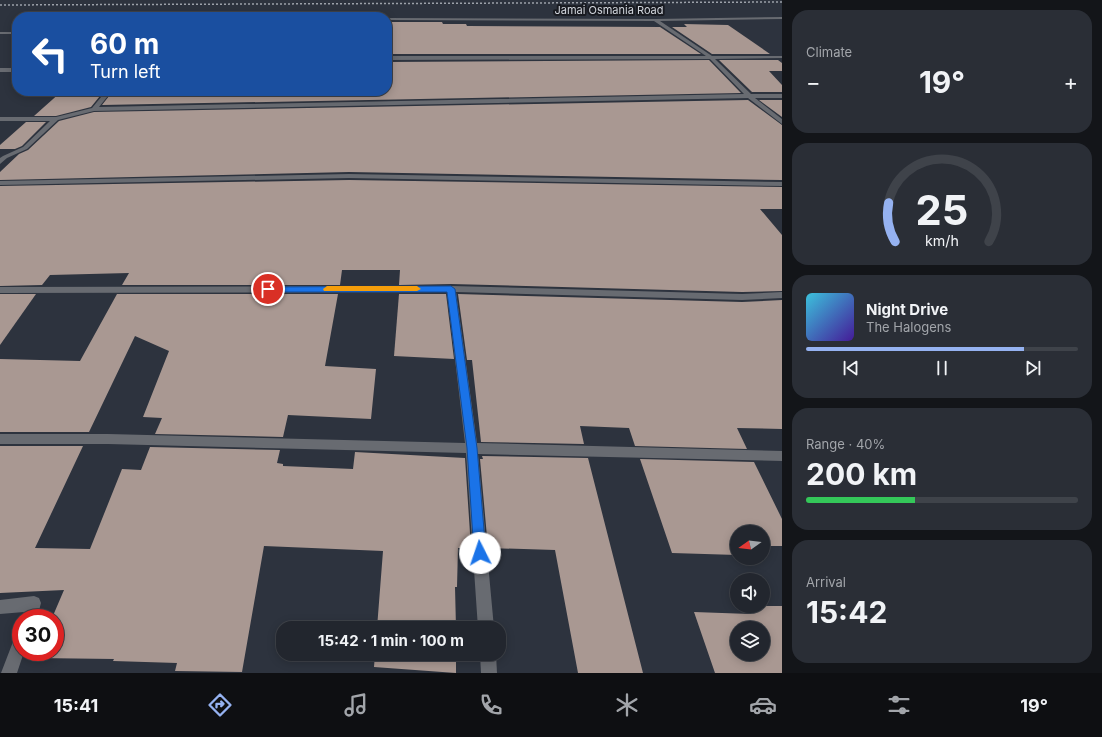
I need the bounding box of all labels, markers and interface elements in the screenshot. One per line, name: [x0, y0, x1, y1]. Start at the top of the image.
street label: Jamai Osmania Road: [554, 3, 664, 17]
text: 60 m: [90, 27, 159, 61]
icon: left: [24, 28, 76, 80]
text: Climate: [806, 44, 852, 60]
text: Turn left: [90, 61, 160, 82]
text: 19°: [919, 64, 965, 100]
text: −: [806, 69, 821, 95]
text: +: [1063, 69, 1078, 95]
text: 25: [916, 185, 968, 235]
text: km/h: [925, 231, 959, 248]
pin: [251, 272, 285, 306]
icon: arrive: [257, 278, 279, 300]
text: Night Drive: [866, 300, 948, 319]
text: The Halogens: [866, 319, 951, 335]
icon: previous: [840, 357, 862, 379]
icon: pause: [931, 357, 953, 379]
icon: next: [1022, 357, 1044, 379]
text: Range · 40%: [806, 436, 885, 452]
text: 200 km: [806, 456, 917, 492]
north arrow: [730, 525, 770, 565]
map controls: [730, 525, 770, 661]
position arrow: [459, 532, 501, 574]
button: sound: [730, 573, 770, 613]
text: Arrival: [806, 574, 846, 590]
text: 15:42: [806, 594, 887, 630]
speed limit sign: 30: [12, 609, 64, 661]
button: layers: [730, 621, 770, 661]
text: 15:42 · 1 min · 100 m: [318, 631, 464, 650]
icon: directions: [206, 691, 234, 719]
icon: music: [342, 691, 370, 719]
icon: phone: [477, 691, 505, 719]
icon: climate: [613, 691, 641, 719]
icon: car: [749, 691, 777, 719]
icon: filters: [885, 691, 913, 719]
text: 15:41: [54, 695, 98, 716]
text: 19°: [1020, 695, 1048, 716]

